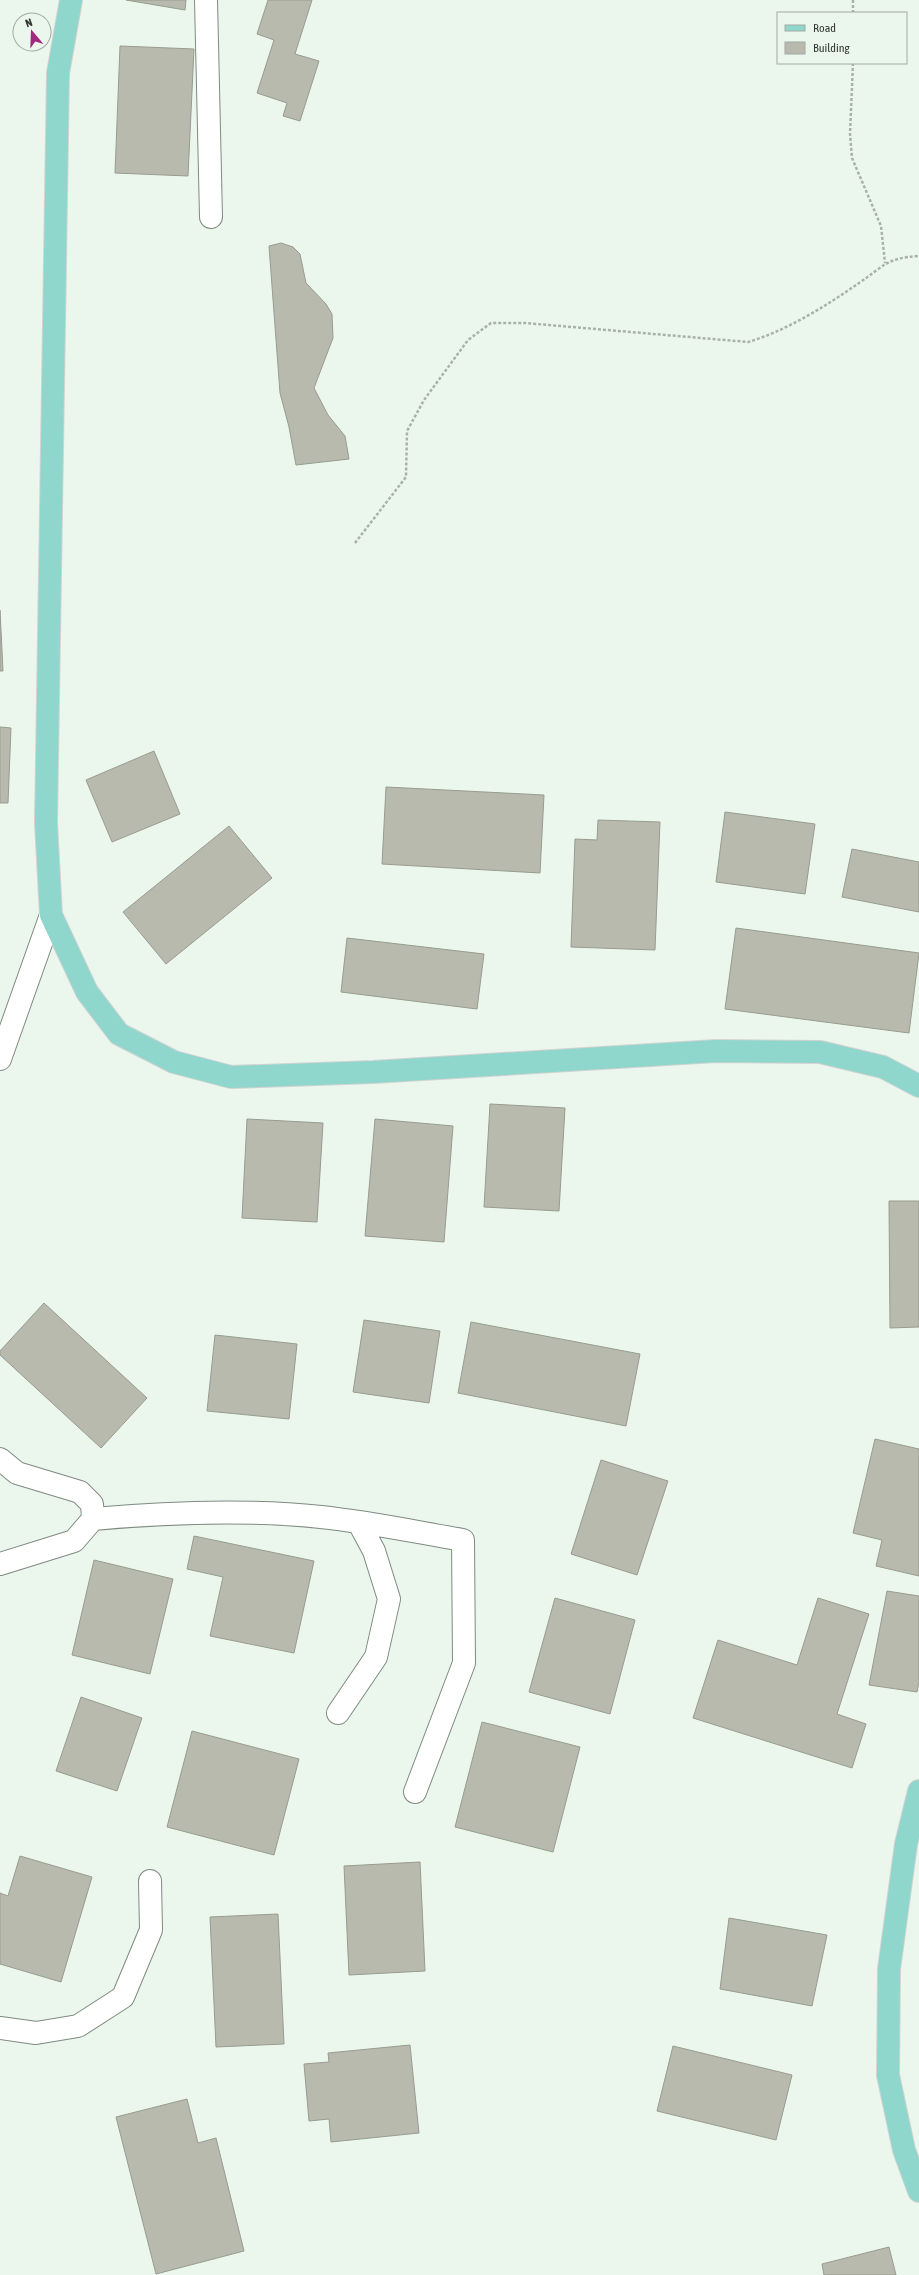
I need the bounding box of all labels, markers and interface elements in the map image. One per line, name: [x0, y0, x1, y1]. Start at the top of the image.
north arrow: [12, 12, 52, 52]
legend: [777, 12, 907, 64]
text: N: [24, 16, 34, 29]
text: Road: [813, 21, 836, 35]
text: Building: [813, 41, 851, 55]

